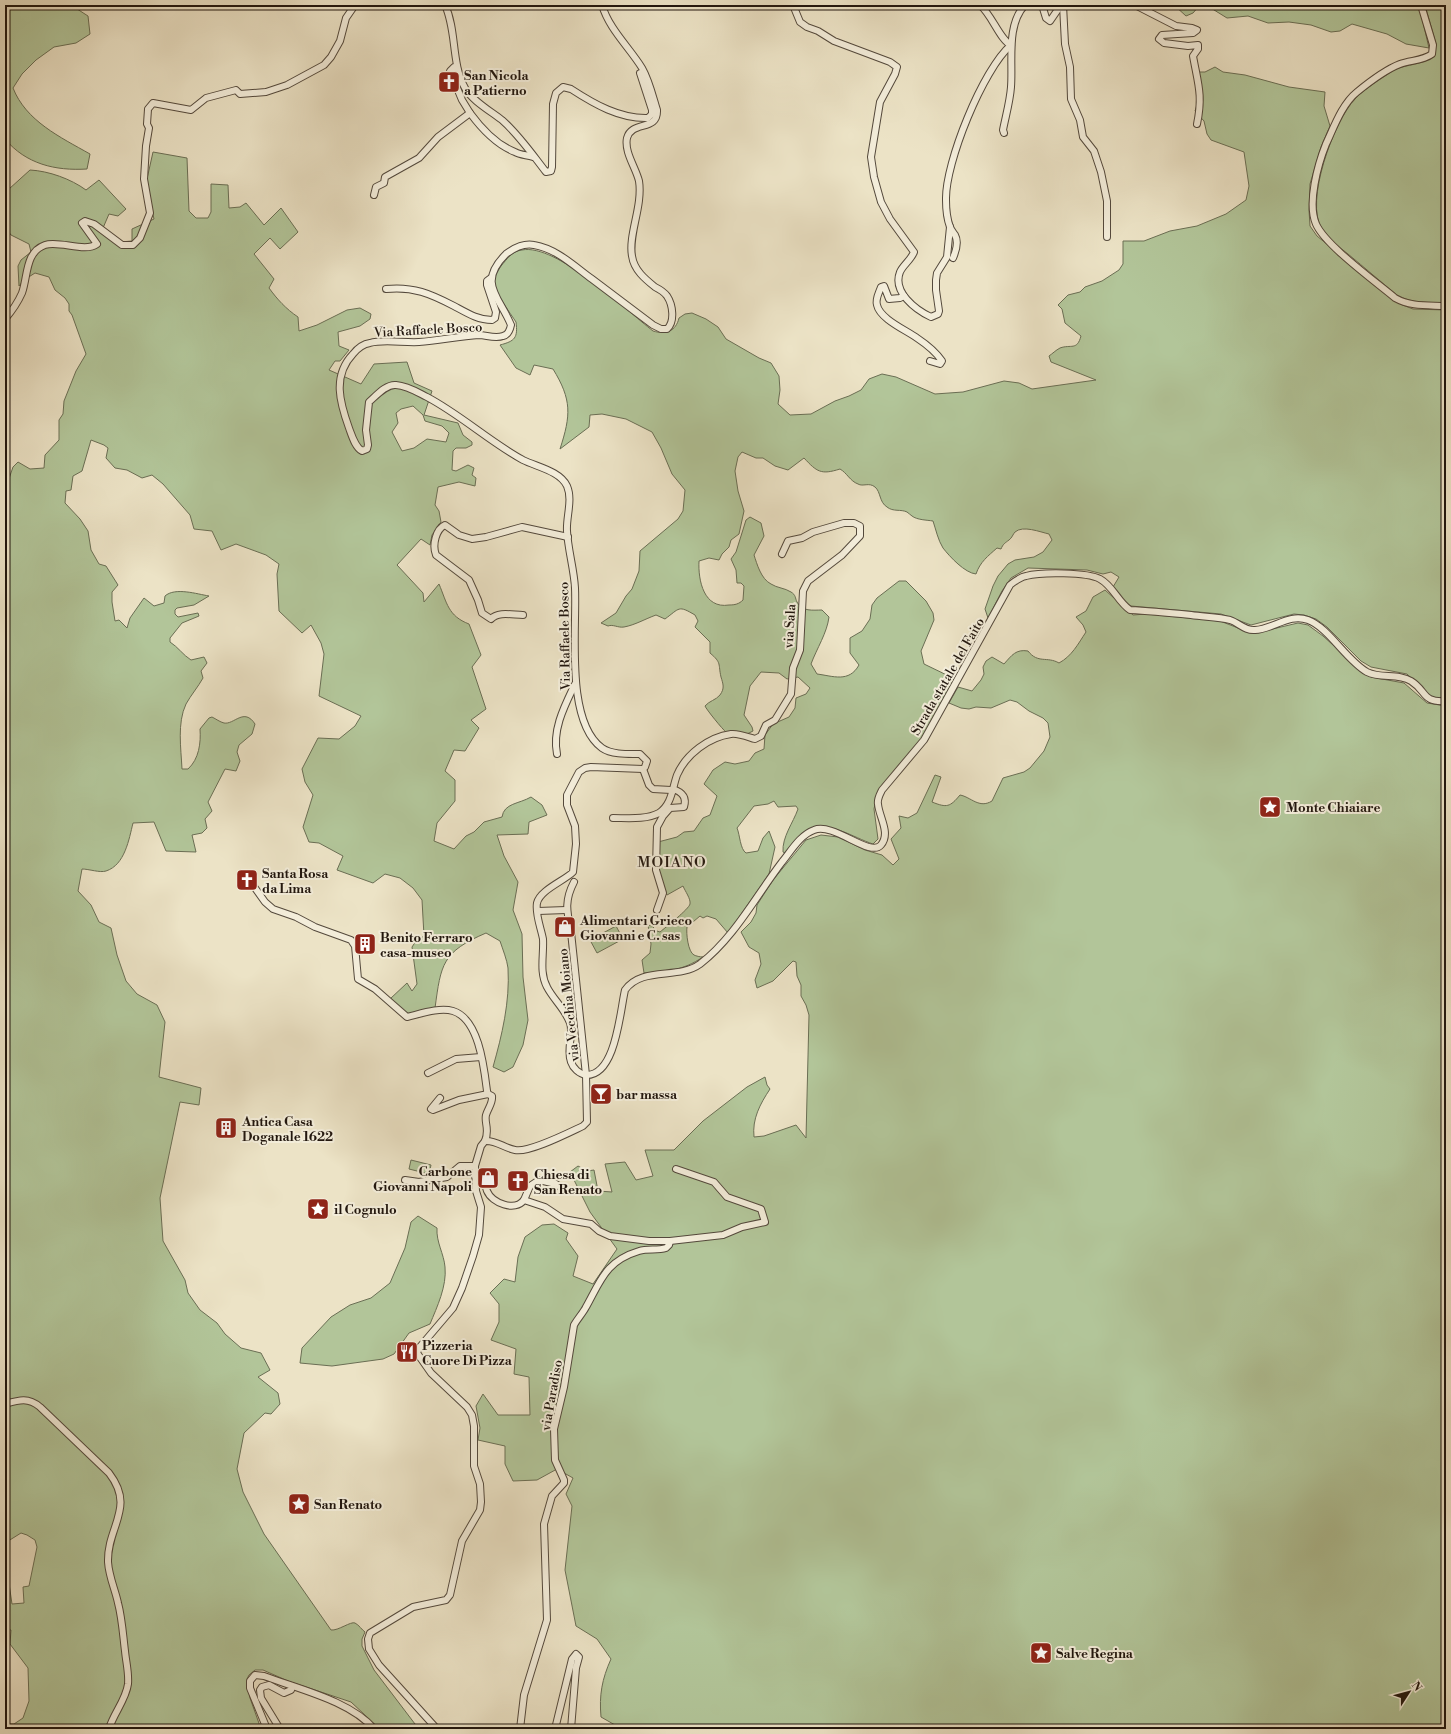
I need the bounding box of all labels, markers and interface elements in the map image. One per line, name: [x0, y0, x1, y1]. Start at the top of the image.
place label: San Nicola a Patierno: [464, 68, 530, 99]
church icon: San Nicola a Patierno: [436, 69, 462, 95]
street label: Via Raffaele Bosco: [372, 319, 483, 341]
street label: Via Raffaele Bosco: [556, 582, 574, 691]
street label: via Sala: [780, 603, 800, 650]
street label: Strada statale del Faito: [908, 615, 988, 738]
place icon: Monte Chiaiare: [1257, 794, 1283, 820]
place label: Monte Chiaiare: [1286, 800, 1380, 816]
district label: MOIANO: [637, 853, 707, 872]
place label: Santa Rosa da Lima: [262, 866, 329, 897]
church icon: Santa Rosa da Lima: [234, 867, 260, 893]
place label: Alimentari Grieco Giovanni e C. sas: [579, 913, 692, 944]
shop icon: Alimentari Grieco Giovanni e C. sas: [552, 914, 578, 940]
place label: Benito Ferraro casa-museo: [380, 930, 473, 961]
building icon: Benito Ferraro casa-museo: [352, 931, 378, 957]
street label: via Vecchia Moiano: [555, 947, 583, 1063]
bar icon: bar massa: [588, 1081, 614, 1107]
place label: bar massa: [616, 1087, 678, 1103]
place label: Antica Casa Doganale 1622: [241, 1114, 333, 1145]
building icon: Antica Casa Doganale 1622: [213, 1115, 239, 1141]
place label: Carbone Giovanni Napoli: [373, 1164, 472, 1195]
shop icon: Carbone Giovanni Napoli: [475, 1165, 501, 1191]
place label: Chiesa di San Renato: [534, 1167, 603, 1198]
church icon: Chiesa di San Renato: [505, 1168, 531, 1194]
place icon: il Cognulo: [305, 1196, 331, 1222]
place label: il Cognulo: [334, 1202, 397, 1218]
place label: Pizzeria Cuore Di Pizza: [422, 1338, 513, 1369]
restaurant icon: Pizzeria Cuore Di Pizza: [394, 1339, 420, 1365]
street label: via Paradiso: [538, 1359, 566, 1433]
place icon: San Renato: [286, 1491, 312, 1517]
place label: San Renato: [314, 1497, 383, 1513]
place icon: Salve Regina: [1028, 1640, 1054, 1666]
place label: Salve Regina: [1056, 1646, 1134, 1662]
north arrow: [1389, 1672, 1429, 1712]
text: N: [1408, 1679, 1425, 1695]

